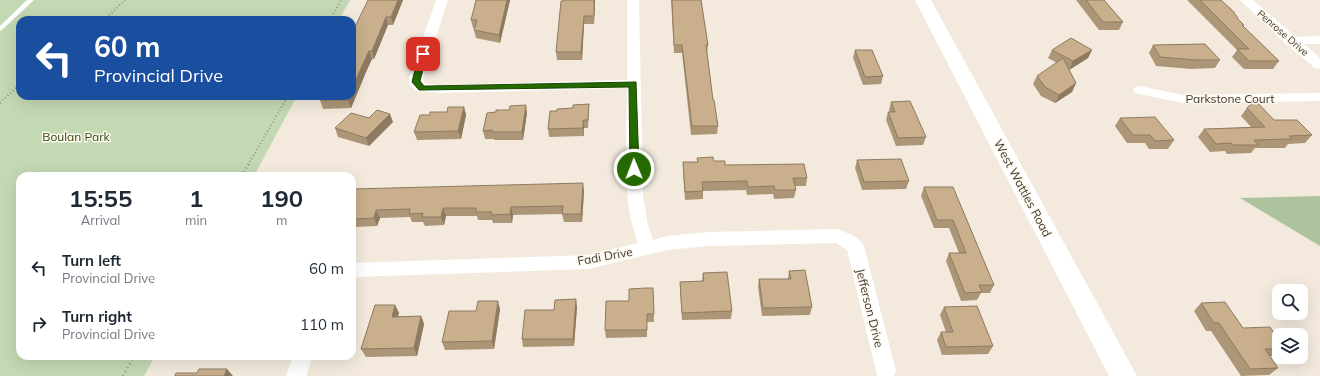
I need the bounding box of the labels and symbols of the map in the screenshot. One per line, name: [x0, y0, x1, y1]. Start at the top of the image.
street label: Penrose Drive: [1255, 7, 1311, 59]
pin: [406, 37, 440, 71]
street label: Parkstone Court: [1185, 91, 1275, 106]
park label: Boulan Park: [42, 129, 111, 144]
street label: West Wattles Road: [991, 137, 1055, 239]
position arrow: [613, 148, 655, 190]
street label: Fadi Drive: [576, 244, 634, 268]
street label: Jefferson Drive: [853, 267, 887, 349]

